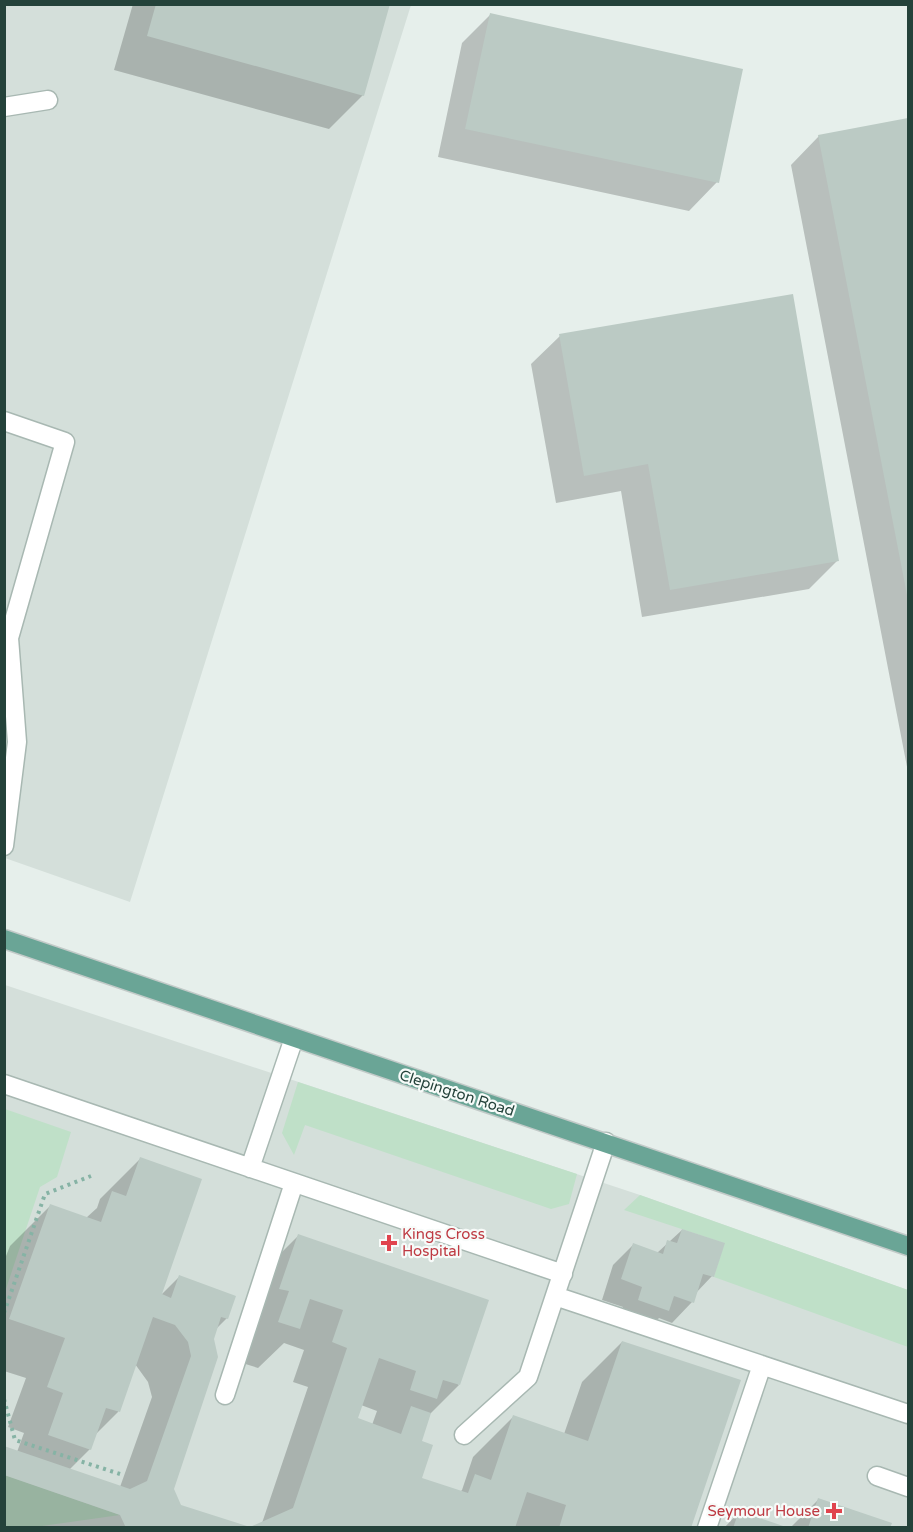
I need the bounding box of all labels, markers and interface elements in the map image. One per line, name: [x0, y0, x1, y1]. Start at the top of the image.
street label: Clepington Road: [397, 1066, 517, 1120]
place label: Kings Cross Hospital: [402, 1225, 485, 1260]
marker: Kings Cross Hospital: [380, 1234, 398, 1252]
place label: Seymour House: [708, 1502, 820, 1520]
marker: Seymour House: [825, 1502, 843, 1520]

